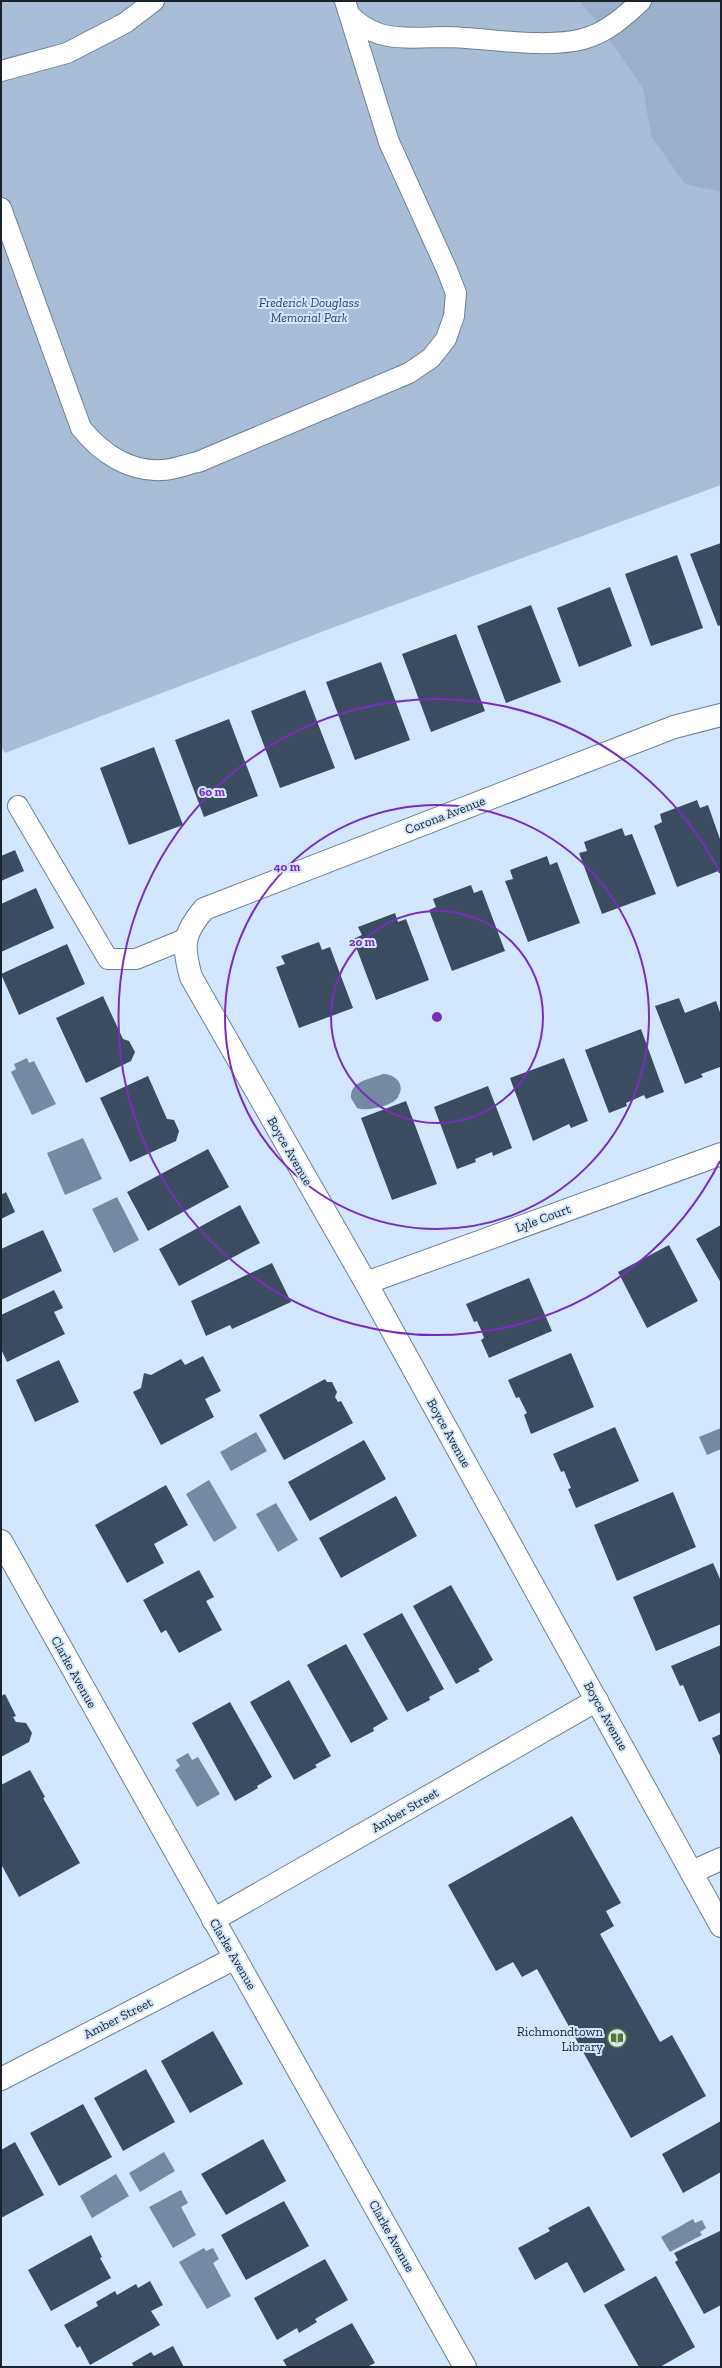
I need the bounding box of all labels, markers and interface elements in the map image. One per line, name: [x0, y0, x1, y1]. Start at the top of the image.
park label: Frederick Douglass Memorial Park: [259, 295, 359, 325]
text: 60 m: [199, 785, 226, 799]
street label: Corona Avenue: [403, 793, 487, 837]
text: 40 m: [274, 860, 301, 874]
text: 20 m: [349, 935, 376, 949]
centre of rings: [430, 1010, 444, 1024]
street label: Boyce Avenue: [264, 1114, 316, 1188]
street label: Lyle Court: [513, 1201, 573, 1235]
street label: Boyce Avenue: [424, 1396, 474, 1470]
street label: Clarke Avenue: [48, 1633, 100, 1711]
street label: Boyce Avenue: [581, 1679, 631, 1753]
street label: Amber Street: [369, 1785, 441, 1835]
street label: Clarke Avenue: [207, 1916, 259, 1992]
street label: Amber Street: [81, 1994, 155, 2042]
place label: Richmondtown Library: [517, 2024, 604, 2054]
library icon: Richmondtown Library: [606, 2027, 628, 2049]
street label: Clarke Avenue: [366, 2197, 418, 2275]

